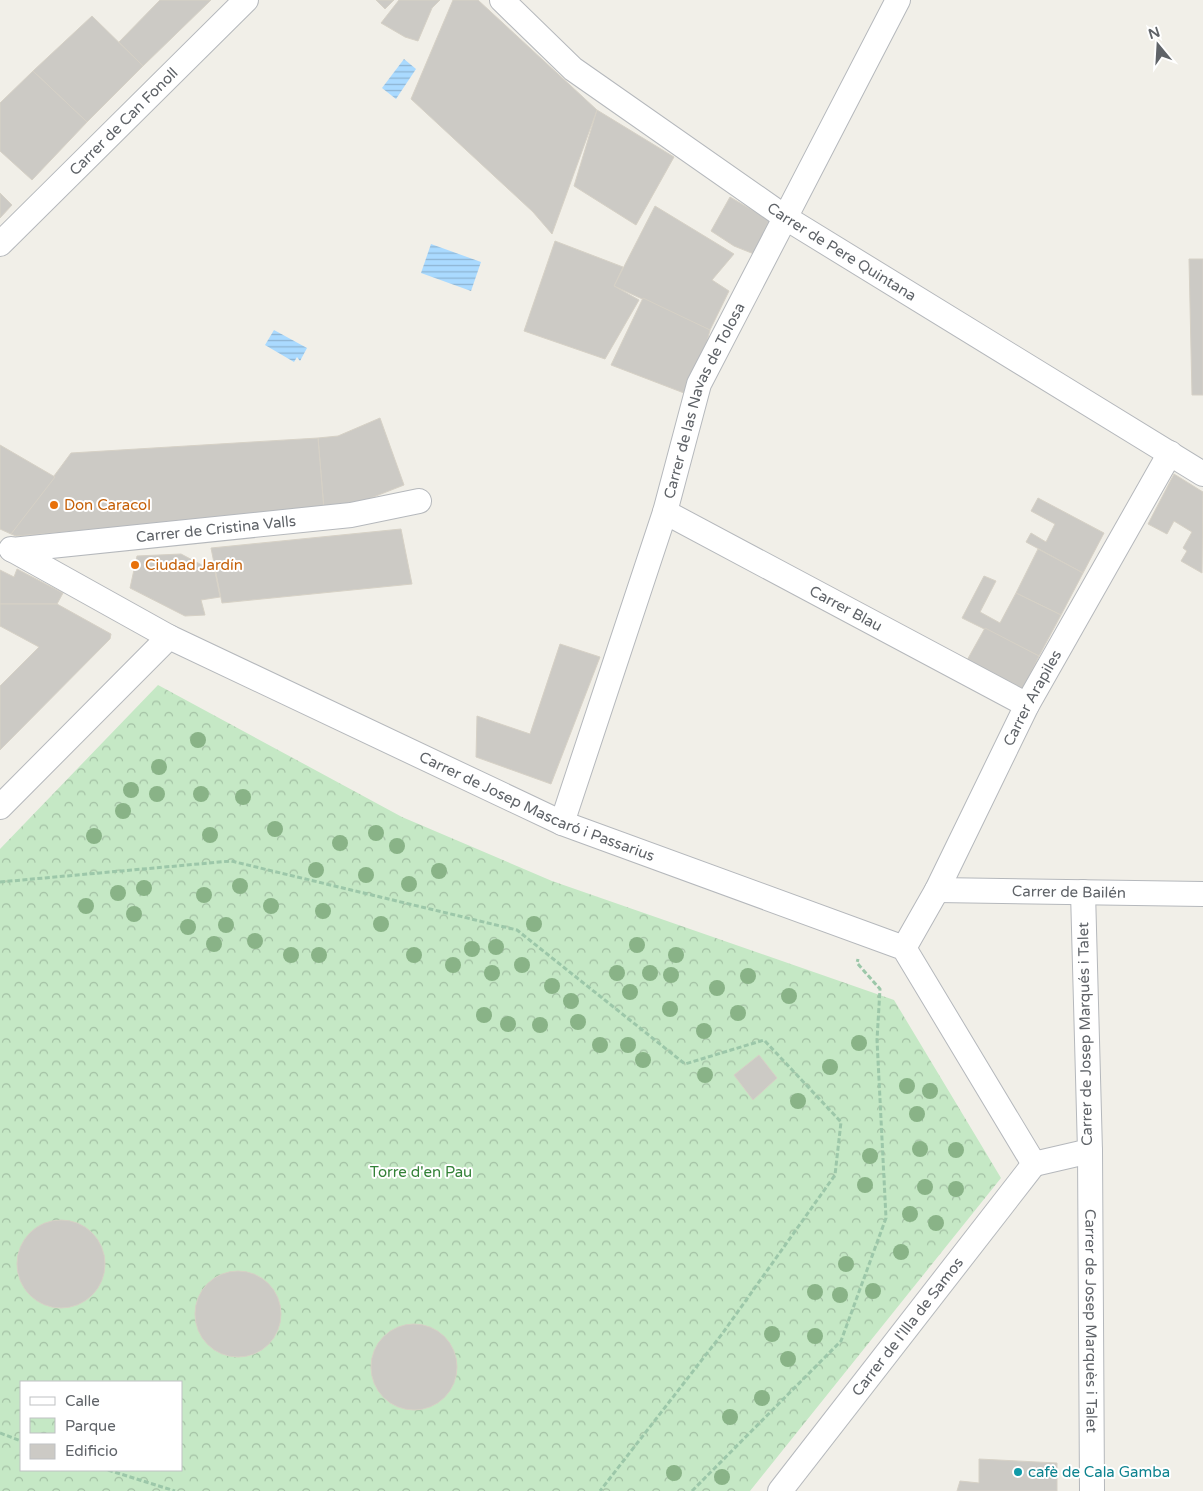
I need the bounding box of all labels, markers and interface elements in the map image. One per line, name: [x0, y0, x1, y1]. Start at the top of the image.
north arrow: [1133, 20, 1183, 70]
text: N: [1146, 23, 1162, 43]
street label: Carrer de Can Fonoll: [66, 64, 182, 179]
street label: Carrer de Pere Quintana: [764, 199, 920, 305]
street label: Carrer de las Navas de Tolosa: [660, 300, 749, 501]
place label: Don Caracol: [64, 496, 151, 514]
marker: Don Caracol: [48, 499, 60, 511]
street label: Carrer de Cristina Valls: [135, 512, 297, 546]
place label: Ciudad Jardín: [145, 556, 243, 574]
marker: Ciudad Jardín: [129, 559, 141, 571]
street label: Carrer Blau: [806, 582, 885, 635]
street label: Carrer Arapiles: [999, 647, 1065, 749]
street label: Carrer de Josep Mascaró i Passarius: [416, 748, 657, 865]
street label: Carrer de Bailén: [1012, 882, 1126, 902]
street label: Carrer de Josep Marqués i Talet: [1074, 922, 1096, 1146]
park label: Torre d'en Pau: [370, 1163, 472, 1181]
street label: Carrer de Josep Marquès i Talet: [1081, 1209, 1101, 1433]
street label: Carrer de l'Illa de Samos: [848, 1254, 967, 1400]
legend: [20, 1381, 182, 1471]
text: Calle: [65, 1392, 100, 1410]
text: Parque: [65, 1417, 116, 1435]
text: Edificio: [65, 1442, 118, 1460]
place label: cafè de Cala Gamba: [1028, 1463, 1170, 1481]
marker: cafè de Cala Gamba: [1012, 1466, 1024, 1478]

